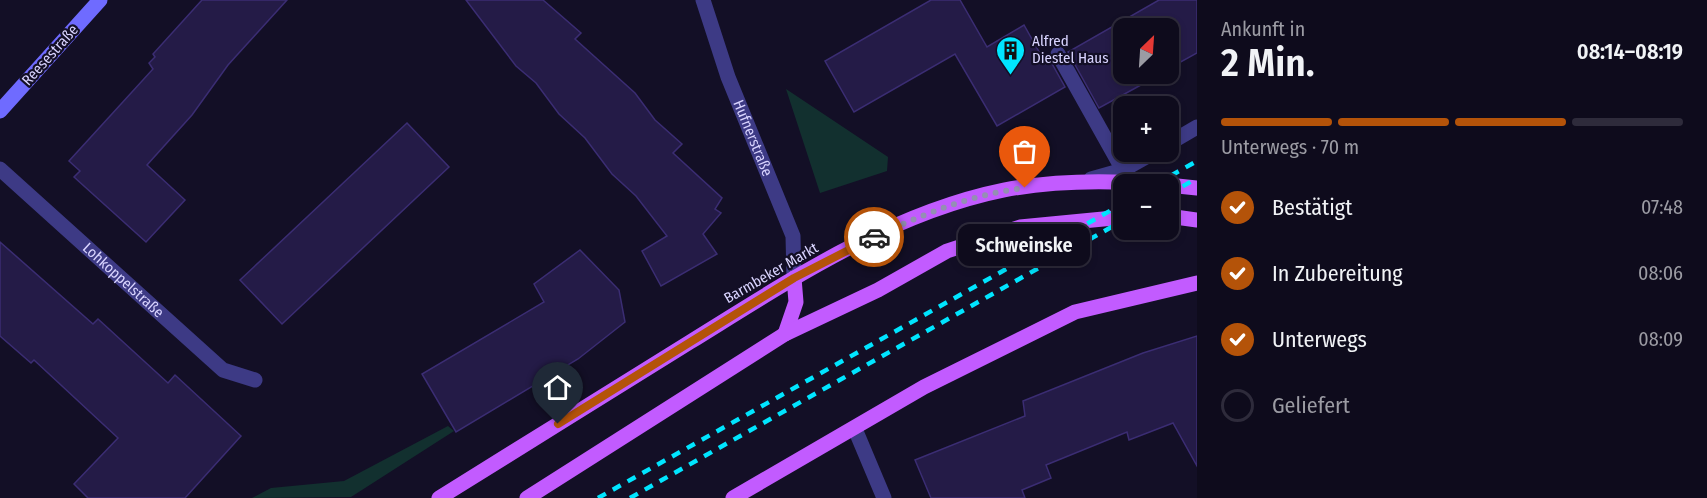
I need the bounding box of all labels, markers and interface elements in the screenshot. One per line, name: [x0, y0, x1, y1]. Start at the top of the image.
text: Ankunft in: [1221, 17, 1305, 41]
north arrow: [1113, 18, 1179, 84]
map controls: [1113, 18, 1179, 240]
street label: Reesestraße: [18, 21, 82, 89]
place label: Alfred Diestel Haus: [1032, 32, 1109, 67]
building icon: Alfred Diestel Haus: [995, 34, 1027, 76]
text: 08:14–08:19: [1577, 38, 1683, 65]
text: 2 Min.: [1221, 40, 1315, 86]
button: +: [1113, 96, 1179, 162]
street label: Hufnerstraße: [729, 97, 777, 179]
pin: [999, 126, 1050, 188]
icon: bag: [1008, 135, 1041, 168]
text: Unterwegs · 70 m: [1221, 135, 1359, 159]
button: −: [1113, 174, 1179, 240]
icon: check: [1221, 191, 1254, 224]
text: Bestätigt: [1272, 194, 1352, 221]
text: 07:48: [1641, 195, 1683, 219]
courier: [844, 207, 904, 267]
icon: car: [858, 221, 891, 254]
callout: Schweinske: [959, 224, 1091, 266]
text: Schweinske: [975, 233, 1073, 257]
street label: Lohkoppelstraße: [79, 239, 168, 321]
street label: Barmbeker Markt: [721, 239, 821, 307]
icon: check: [1221, 257, 1254, 290]
text: In Zubereitung: [1272, 260, 1403, 287]
text: 08:06: [1638, 261, 1683, 285]
icon: check: [1221, 323, 1254, 356]
text: Unterwegs: [1272, 326, 1367, 353]
text: 08:09: [1638, 327, 1683, 351]
pin: [532, 362, 583, 424]
icon: home: [541, 371, 574, 404]
text: Geliefert: [1272, 392, 1350, 419]

